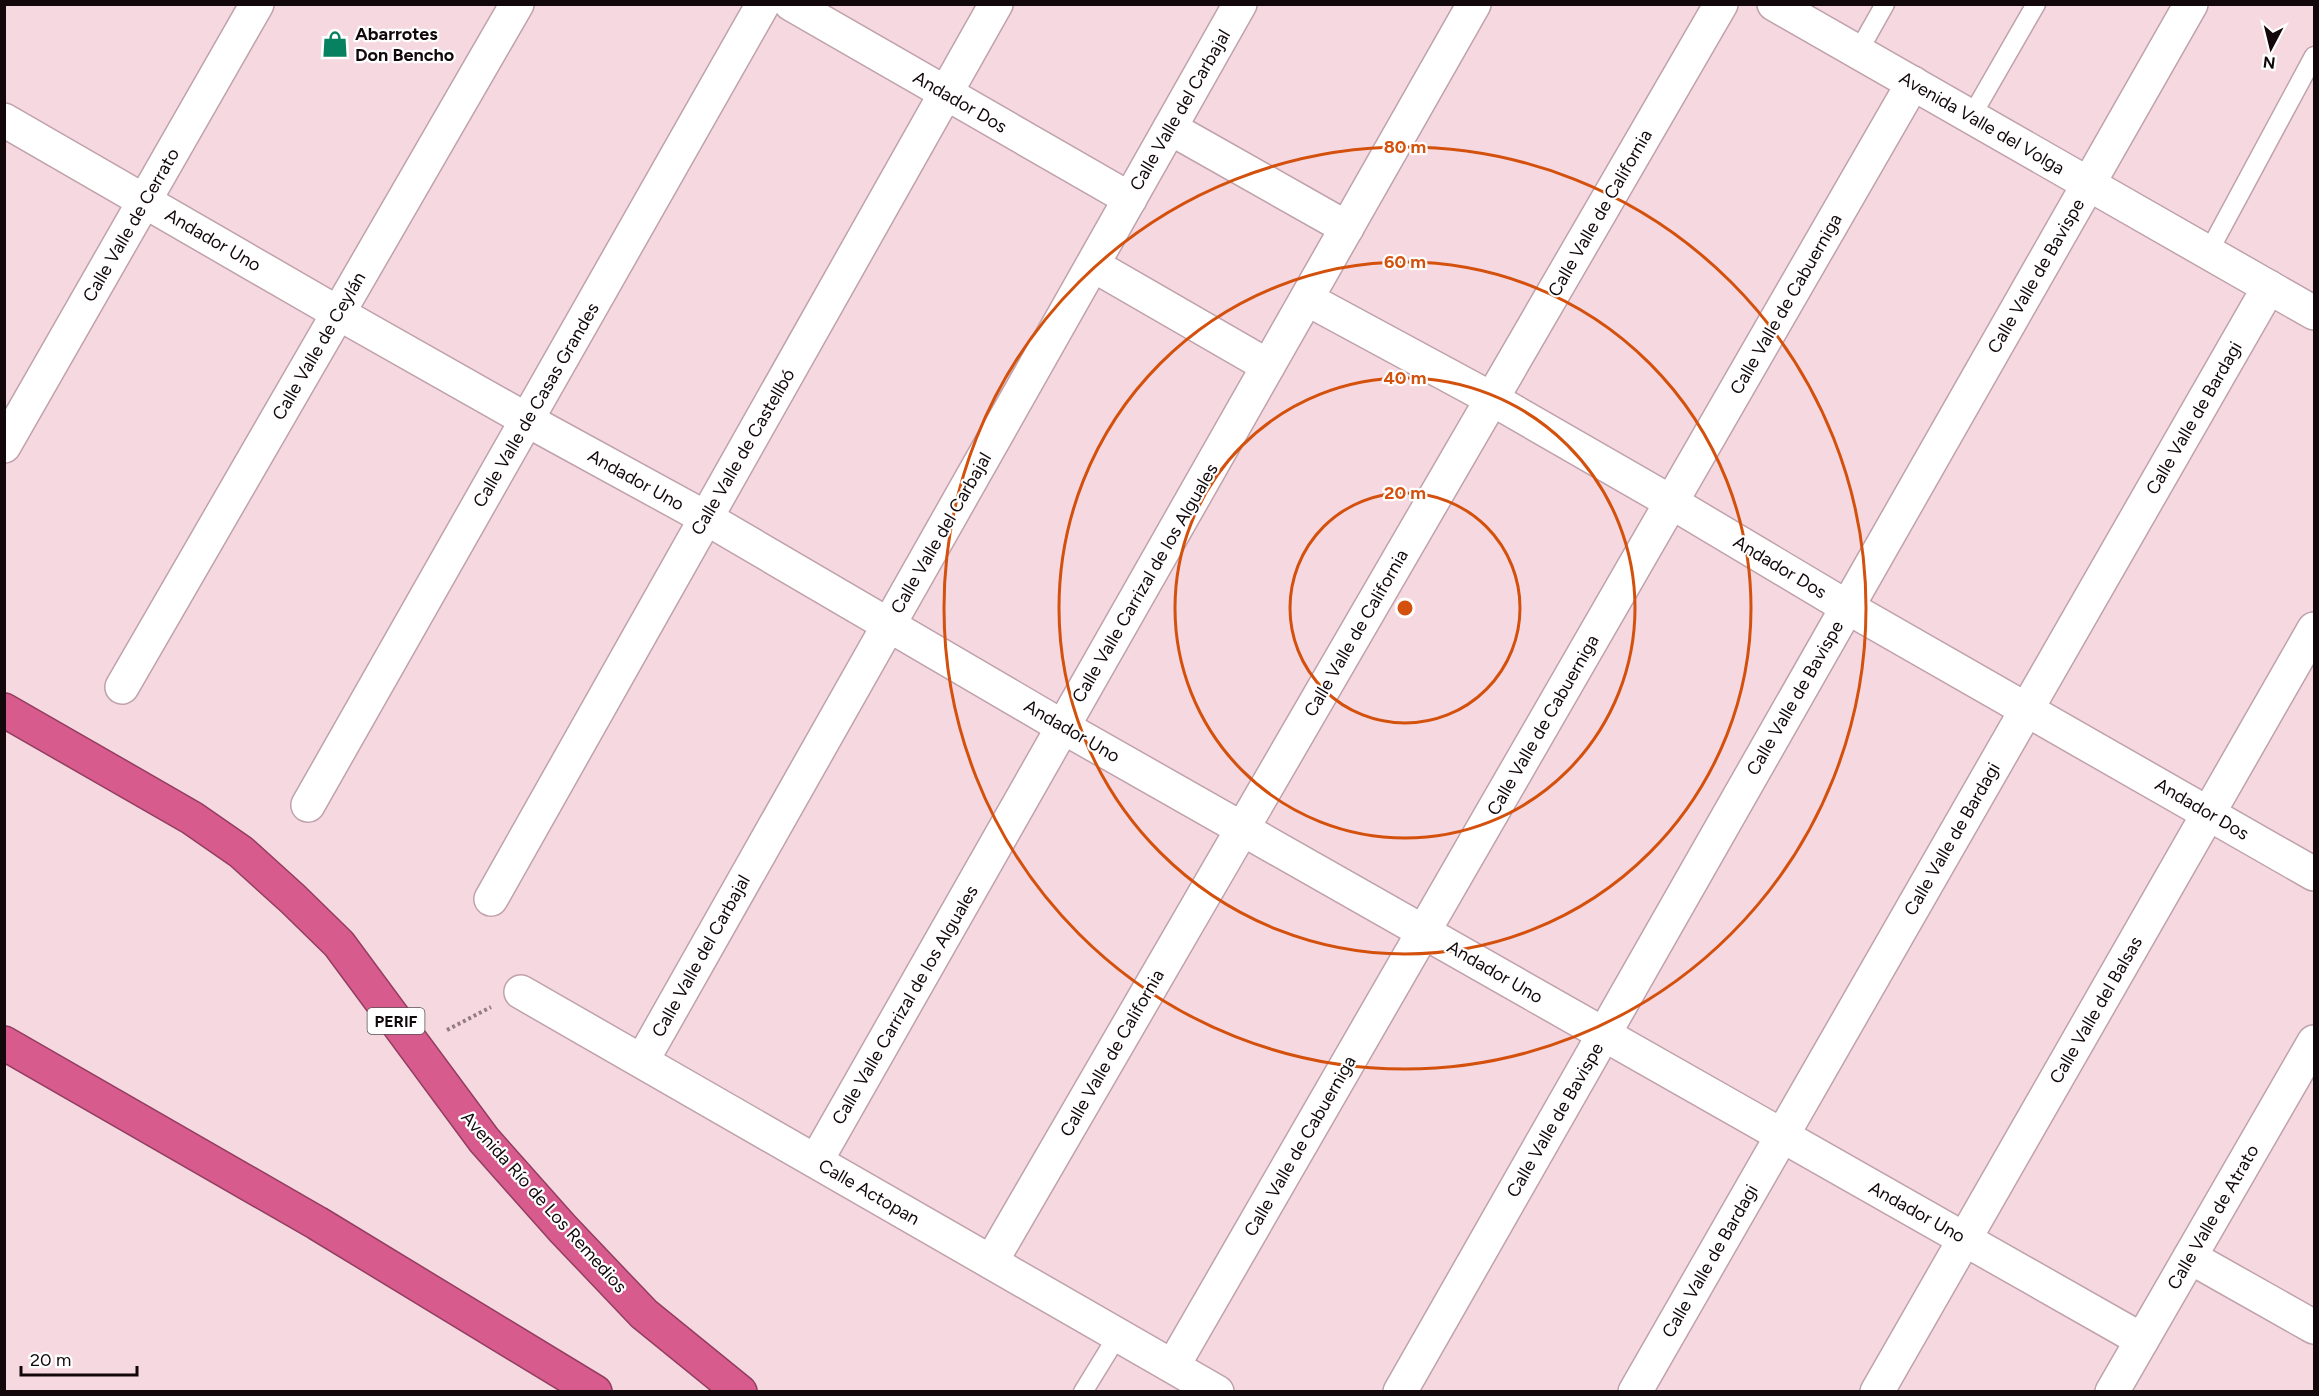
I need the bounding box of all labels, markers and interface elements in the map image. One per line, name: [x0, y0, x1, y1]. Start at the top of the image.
north arrow: [2241, 18, 2301, 78]
place label: Abarrotes Don Bencho: [355, 23, 454, 66]
street label: Calle Valle del Carbajal: [1125, 26, 1235, 194]
shop icon: Abarrotes Don Bencho: [320, 29, 350, 59]
text: N: [2262, 52, 2277, 73]
street label: Andador Dos: [909, 66, 1011, 138]
street label: Avenida Valle del Volga: [1895, 67, 2069, 179]
street label: Calle Valle de California: [1543, 126, 1657, 300]
text: 80 m: [1384, 136, 1426, 158]
street label: Calle Valle de Cerrato: [78, 144, 184, 306]
street label: Calle Valle de Bavispe: [1983, 195, 2089, 357]
street label: Andador Uno: [161, 204, 265, 276]
street label: Calle Valle de Cabuerniga: [1725, 210, 1847, 398]
text: 60 m: [1384, 251, 1426, 273]
street label: Calle Valle de Ceylán: [268, 268, 370, 424]
street label: Calle Valle de Casas Grandes: [468, 299, 604, 511]
street label: Calle Valle de Bardagi: [2141, 338, 2247, 498]
street label: Calle Valle de Castellbó: [686, 365, 800, 539]
text: 40 m: [1383, 367, 1427, 389]
street label: Andador Uno: [584, 445, 688, 515]
street label: Calle Valle del Carbajal: [886, 449, 996, 617]
street label: Calle Valle Carrizal de los Alguales: [1067, 459, 1223, 707]
text: 20 m: [1384, 482, 1426, 504]
street label: Andador Dos: [1729, 531, 1831, 603]
street label: Calle Valle de California: [1299, 546, 1413, 720]
centre of rings: [1395, 598, 1415, 618]
street label: Calle Valle de Bavispe: [1742, 617, 1848, 779]
street label: Calle Valle de Cabuerniga: [1482, 631, 1604, 819]
street label: Andador Uno: [1020, 695, 1124, 767]
street label: Calle Valle de Bardagi: [1899, 759, 2005, 919]
street label: Andador Dos: [2151, 773, 2253, 845]
street label: Calle Valle del Carbajal: [647, 871, 755, 1041]
street label: Calle Valle Carrizal de los Alguales: [827, 881, 983, 1129]
street label: Calle Valle del Balsas: [2045, 932, 2147, 1088]
street label: Andador Uno: [1443, 936, 1547, 1008]
street label: Calle Valle de California: [1055, 966, 1169, 1140]
road number: PERIF: [368, 1008, 424, 1034]
street label: Calle Valle de Bavispe: [1502, 1039, 1608, 1201]
street label: Calle Valle de Cabuerniga: [1239, 1052, 1361, 1240]
street label: Avenida Río de Los Remedios: [457, 1107, 631, 1297]
street label: Calle Valle de Atrato: [2163, 1141, 2263, 1293]
street label: Calle Actopan: [814, 1154, 924, 1230]
street label: Andador Uno: [1865, 1177, 1969, 1247]
street label: Calle Valle de Bardagi: [1657, 1181, 1763, 1341]
scale bar: [21, 1339, 136, 1377]
text: 20 m: [30, 1349, 71, 1371]

